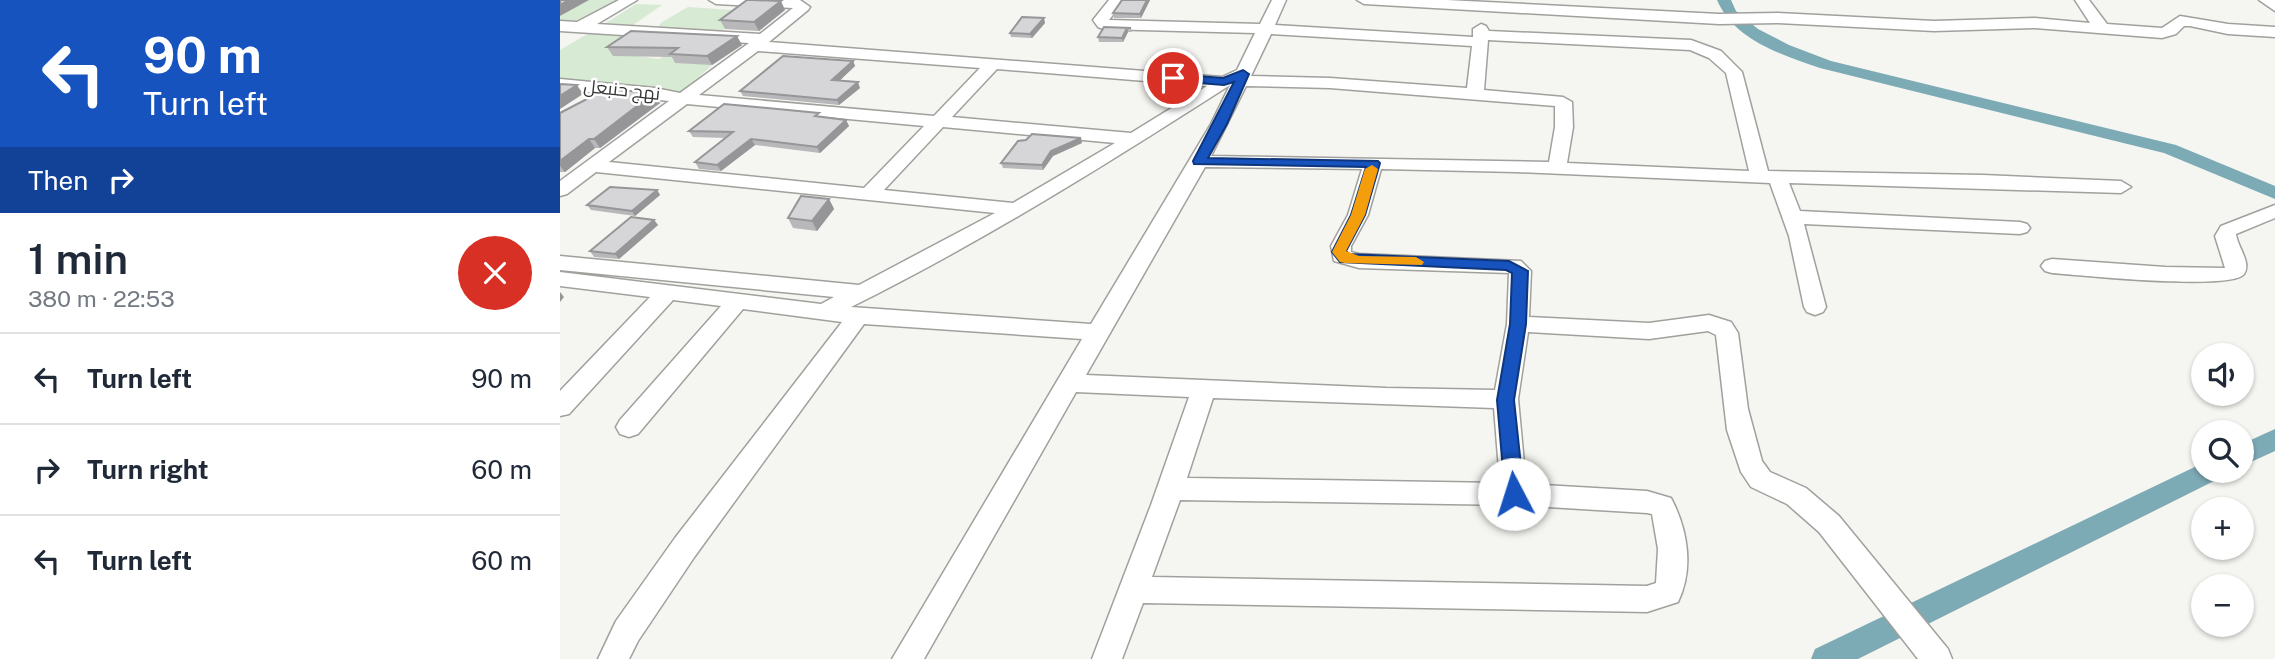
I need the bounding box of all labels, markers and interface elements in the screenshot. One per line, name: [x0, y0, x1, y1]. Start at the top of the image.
text: 90 m: [143, 26, 262, 84]
icon: left: [28, 28, 119, 119]
pin: [1143, 48, 1203, 108]
icon: arrive: [1154, 59, 1192, 97]
street label: نهج حنبعل: [582, 75, 661, 106]
text: Turn left: [143, 85, 268, 122]
icon: right: [102, 161, 140, 199]
text: Then: [28, 165, 88, 196]
text: 1 min: [28, 234, 128, 283]
button: close: [458, 236, 532, 310]
text: 380 m · 22:53: [28, 285, 175, 312]
map controls: [2191, 343, 2254, 637]
button: sound: [2191, 343, 2254, 406]
icon: left: [28, 360, 66, 398]
text: Turn left: [87, 363, 192, 394]
text: 90 m: [471, 363, 532, 394]
button: search: [2191, 420, 2254, 483]
icon: right: [28, 451, 66, 489]
text: Turn right: [87, 454, 209, 485]
text: 60 m: [471, 454, 532, 485]
position arrow: [1477, 457, 1551, 531]
button: +: [2191, 497, 2254, 560]
icon: left: [28, 542, 66, 580]
text: Turn left: [87, 545, 192, 576]
text: 60 m: [471, 545, 532, 576]
button: −: [2191, 574, 2254, 637]

